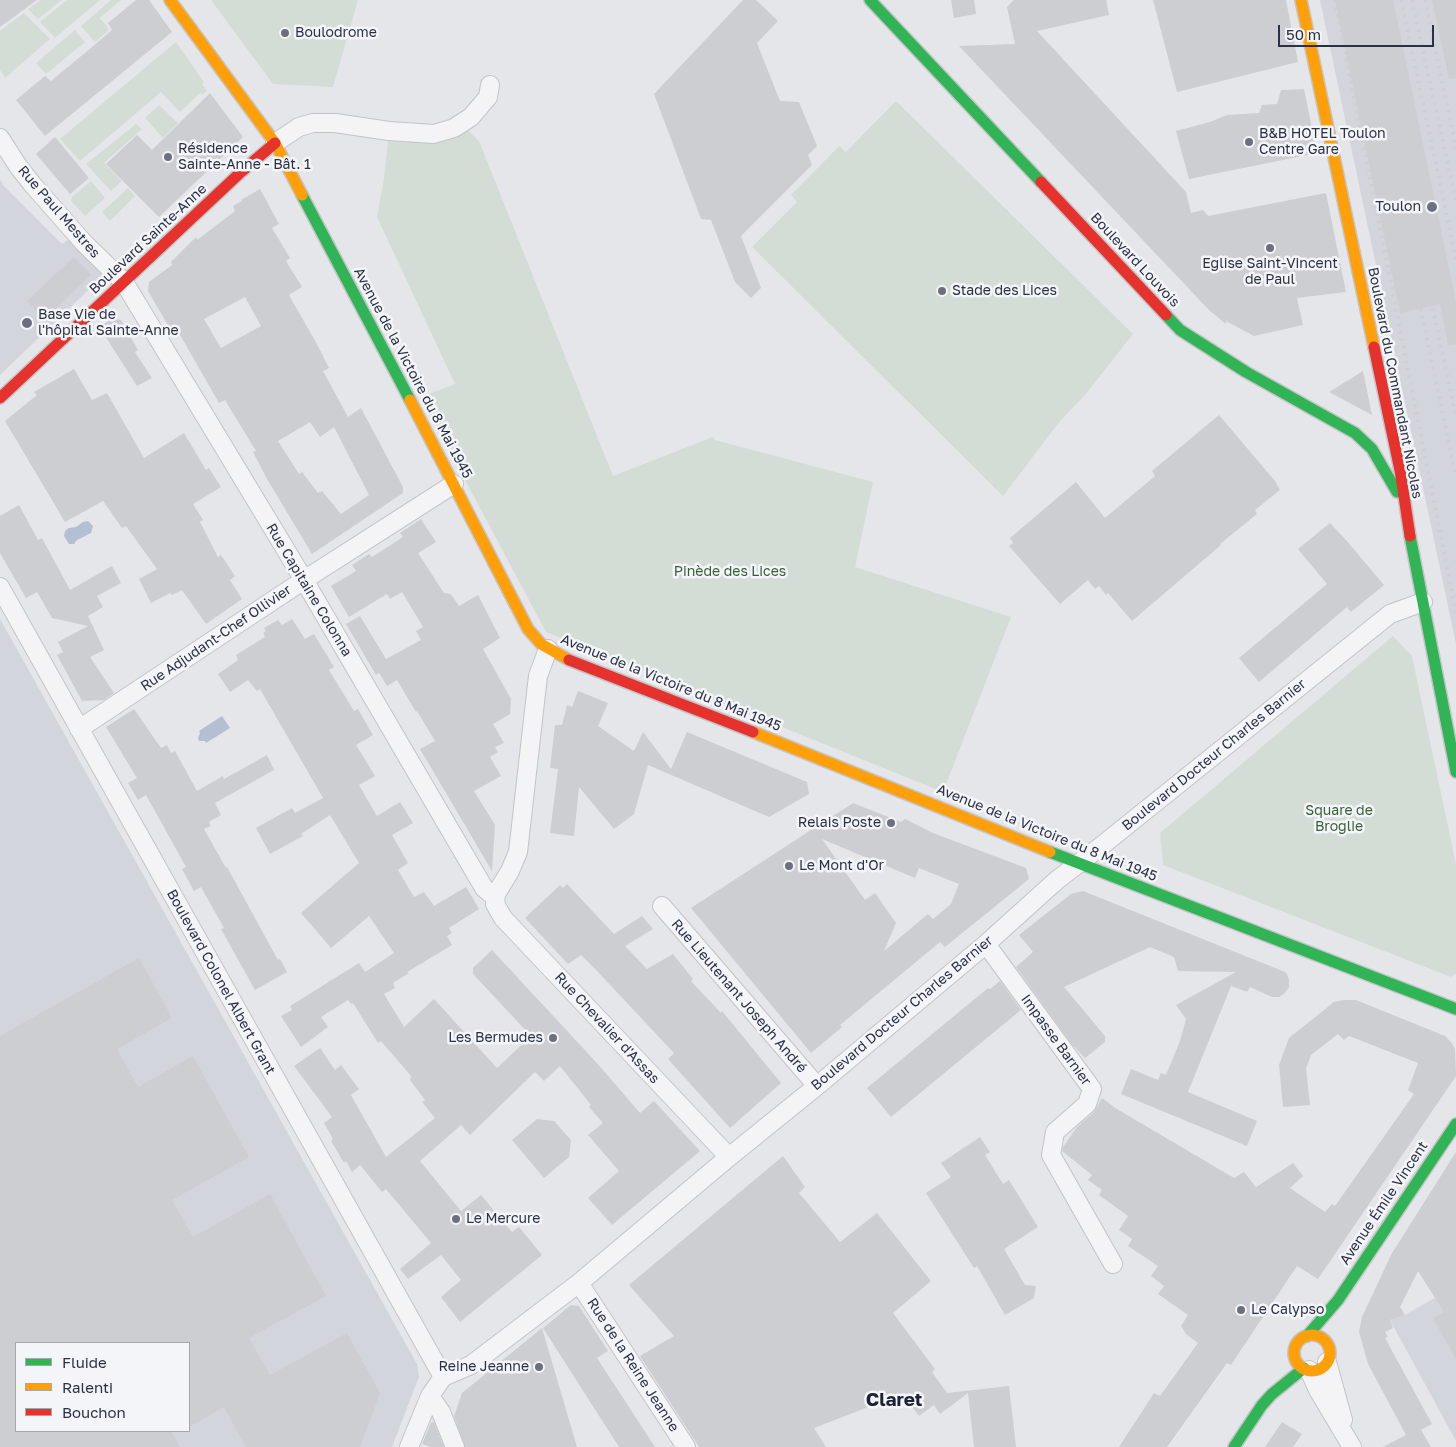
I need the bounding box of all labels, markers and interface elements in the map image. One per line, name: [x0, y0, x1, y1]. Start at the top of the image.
scale bar: [1281, 15, 1437, 47]
place label: Boulodrome: [295, 25, 377, 41]
text: 50 m: [1286, 25, 1321, 43]
marker: Boulodrome: [279, 27, 291, 39]
place label: B&B HOTEL Toulon Centre Gare: [1259, 126, 1386, 158]
marker: B&B HOTEL Toulon Centre Gare: [1243, 136, 1255, 148]
place label: Résidence Sainte-Anne - Bât. 1: [178, 141, 311, 174]
marker: Résidence Sainte-Anne - Bât. 1: [162, 151, 174, 163]
street label: Rue Paul Mestres: [14, 162, 104, 262]
street label: Boulevard Sainte-Anne: [86, 180, 210, 298]
place label: Toulon: [1375, 199, 1421, 215]
marker: Toulon: [1425, 200, 1439, 214]
street label: Boulevard Louvois: [1087, 209, 1183, 311]
marker: Eglise Saint-Vincent de Paul: [1264, 242, 1276, 254]
place label: Eglise Saint-Vincent de Paul: [1202, 256, 1338, 288]
street label: Avenue de la Victoire du 8 Mai 1945: [350, 265, 476, 481]
street label: Boulevard du Commandant Nicolas: [1364, 266, 1426, 500]
place label: Stade des Lices: [952, 283, 1057, 299]
marker: Stade des Lices: [936, 285, 948, 297]
place label: Base Vie de l'hôpital Sainte-Anne: [38, 307, 179, 340]
marker: Base Vie de l'hôpital Sainte-Anne: [20, 316, 34, 330]
street label: Rue Capitaine Colonna: [263, 520, 355, 660]
park label: Pinède des Lices: [674, 564, 786, 580]
street label: Rue Adjudant-Chef Ollivier: [138, 581, 294, 695]
street label: Avenue de la Victoire du 8 Mai 1945: [558, 631, 784, 735]
street label: Boulevard Docteur Charles Barnier: [1119, 676, 1309, 834]
street label: Avenue de la Victoire du 8 Mai 1945: [934, 781, 1160, 885]
park label: Square de Broglie: [1305, 803, 1373, 836]
place label: Relais Poste: [798, 815, 881, 831]
marker: Relais Poste: [885, 817, 897, 829]
place label: Le Mont d'Or: [799, 858, 884, 874]
marker: Le Mont d'Or: [783, 860, 795, 872]
street label: Boulevard Colonel Albert Grant: [163, 887, 279, 1077]
street label: Rue Lieutenant Joseph André: [668, 916, 810, 1076]
street label: Boulevard Docteur Charles Barnier: [808, 932, 996, 1094]
street label: Rue Chevalier d'Assas: [551, 969, 663, 1087]
street label: Impasse Barnier: [1017, 991, 1095, 1089]
place label: Les Bermudes: [448, 1030, 543, 1046]
marker: Les Bermudes: [547, 1032, 559, 1044]
street label: Avenue Émile Vincent: [1336, 1138, 1432, 1268]
place label: Le Mercure: [466, 1211, 540, 1227]
marker: Le Mercure: [450, 1213, 462, 1225]
street label: Rue de la Reine Jeanne: [583, 1295, 683, 1435]
place label: Le Calypso: [1251, 1302, 1324, 1318]
marker: Le Calypso: [1235, 1304, 1247, 1316]
legend: [15, 1342, 190, 1432]
text: Fluide: [62, 1353, 107, 1371]
place label: Reine Jeanne: [438, 1359, 529, 1375]
marker: Reine Jeanne: [533, 1361, 545, 1373]
text: Ralenti: [62, 1378, 113, 1396]
district label: Claret: [866, 1389, 922, 1411]
text: Bouchon: [62, 1403, 126, 1421]

